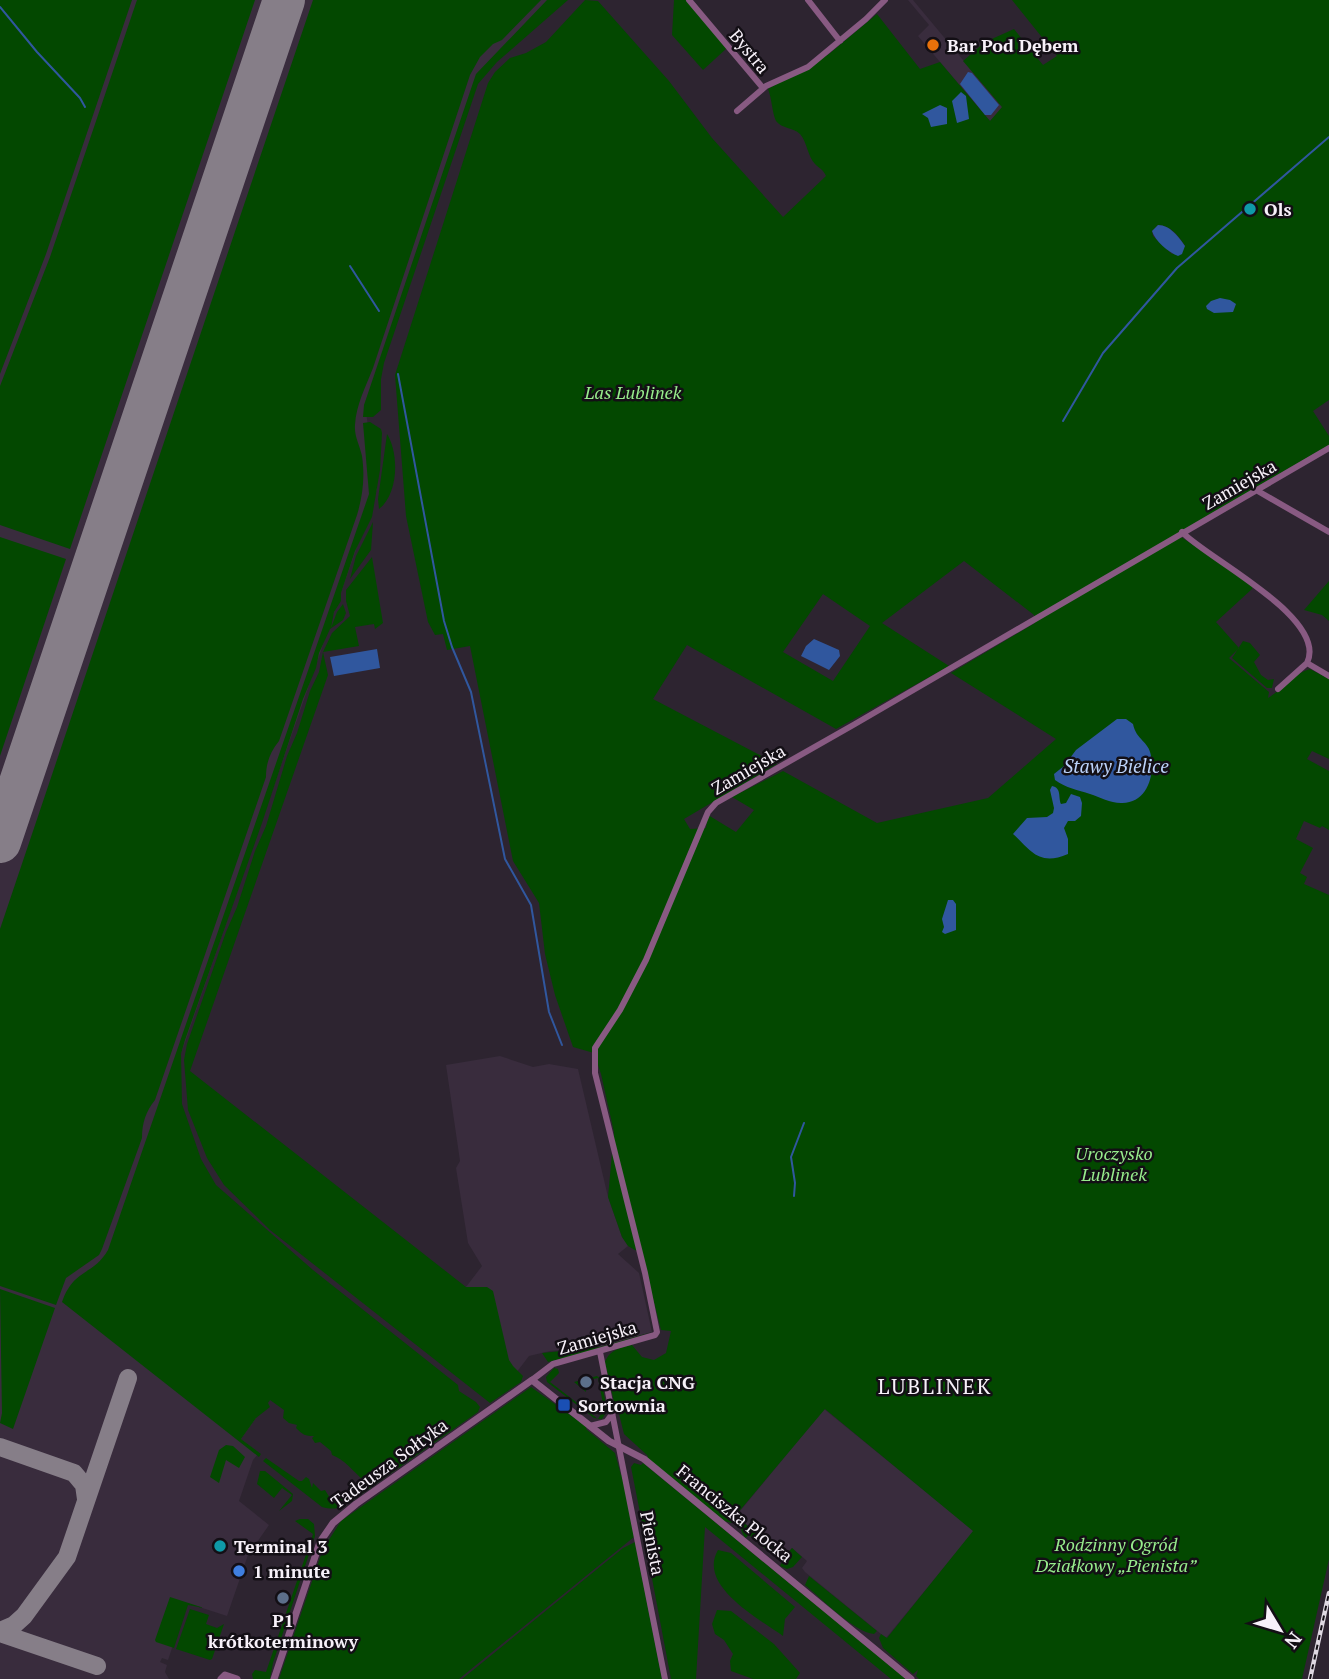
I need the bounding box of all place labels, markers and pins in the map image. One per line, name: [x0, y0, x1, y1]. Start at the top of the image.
place label: Bar Pod Dębem: [947, 33, 1079, 57]
marker: Bar Pod Dębem: [925, 37, 941, 53]
place label: Ols: [1264, 197, 1292, 221]
marker: Ols: [1242, 201, 1258, 217]
place label: Stacja CNG: [600, 1370, 695, 1394]
marker: Stacja CNG: [578, 1374, 594, 1390]
place label: Sortownia: [578, 1393, 666, 1417]
marker: Sortownia: [556, 1397, 572, 1413]
place label: Terminal 3: [234, 1534, 328, 1558]
marker: Terminal 3: [212, 1538, 228, 1554]
place label: 1 minute: [253, 1559, 331, 1583]
marker: 1 minute: [231, 1563, 247, 1579]
marker: P1 krótkoterminowy: [275, 1590, 291, 1606]
place label: P1 krótkoterminowy: [208, 1608, 359, 1653]

